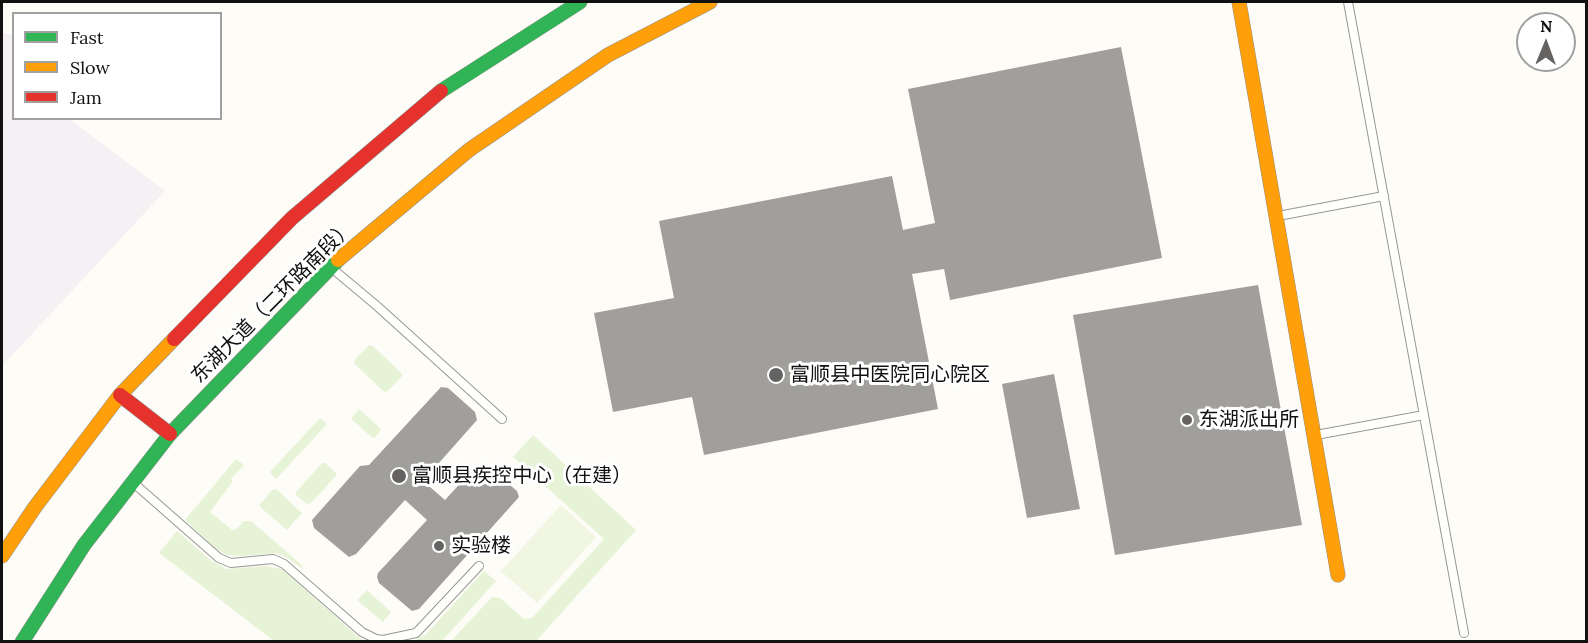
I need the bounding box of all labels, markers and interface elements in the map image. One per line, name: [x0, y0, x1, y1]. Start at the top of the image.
legend: [12, 12, 222, 120]
north arrow: [1516, 12, 1576, 72]
text: N: [1540, 16, 1553, 36]
text: Fast: [70, 26, 104, 49]
text: Slow: [70, 56, 110, 79]
text: Jam: [70, 86, 102, 109]
street label: 东湖大道（二环路南段）: [187, 216, 359, 388]
place label: 富顺县中医院同心院区: [790, 363, 990, 387]
marker: 富顺县中医院同心院区: [767, 366, 785, 384]
place label: 东湖派出所: [1199, 408, 1299, 432]
marker: 东湖派出所: [1180, 413, 1194, 427]
place label: 富顺县疾控中心（在建）: [412, 464, 632, 488]
marker: 富顺县疾控中心（在建）: [390, 467, 408, 485]
place label: 实验楼: [451, 534, 511, 558]
marker: 实验楼: [432, 539, 446, 553]

